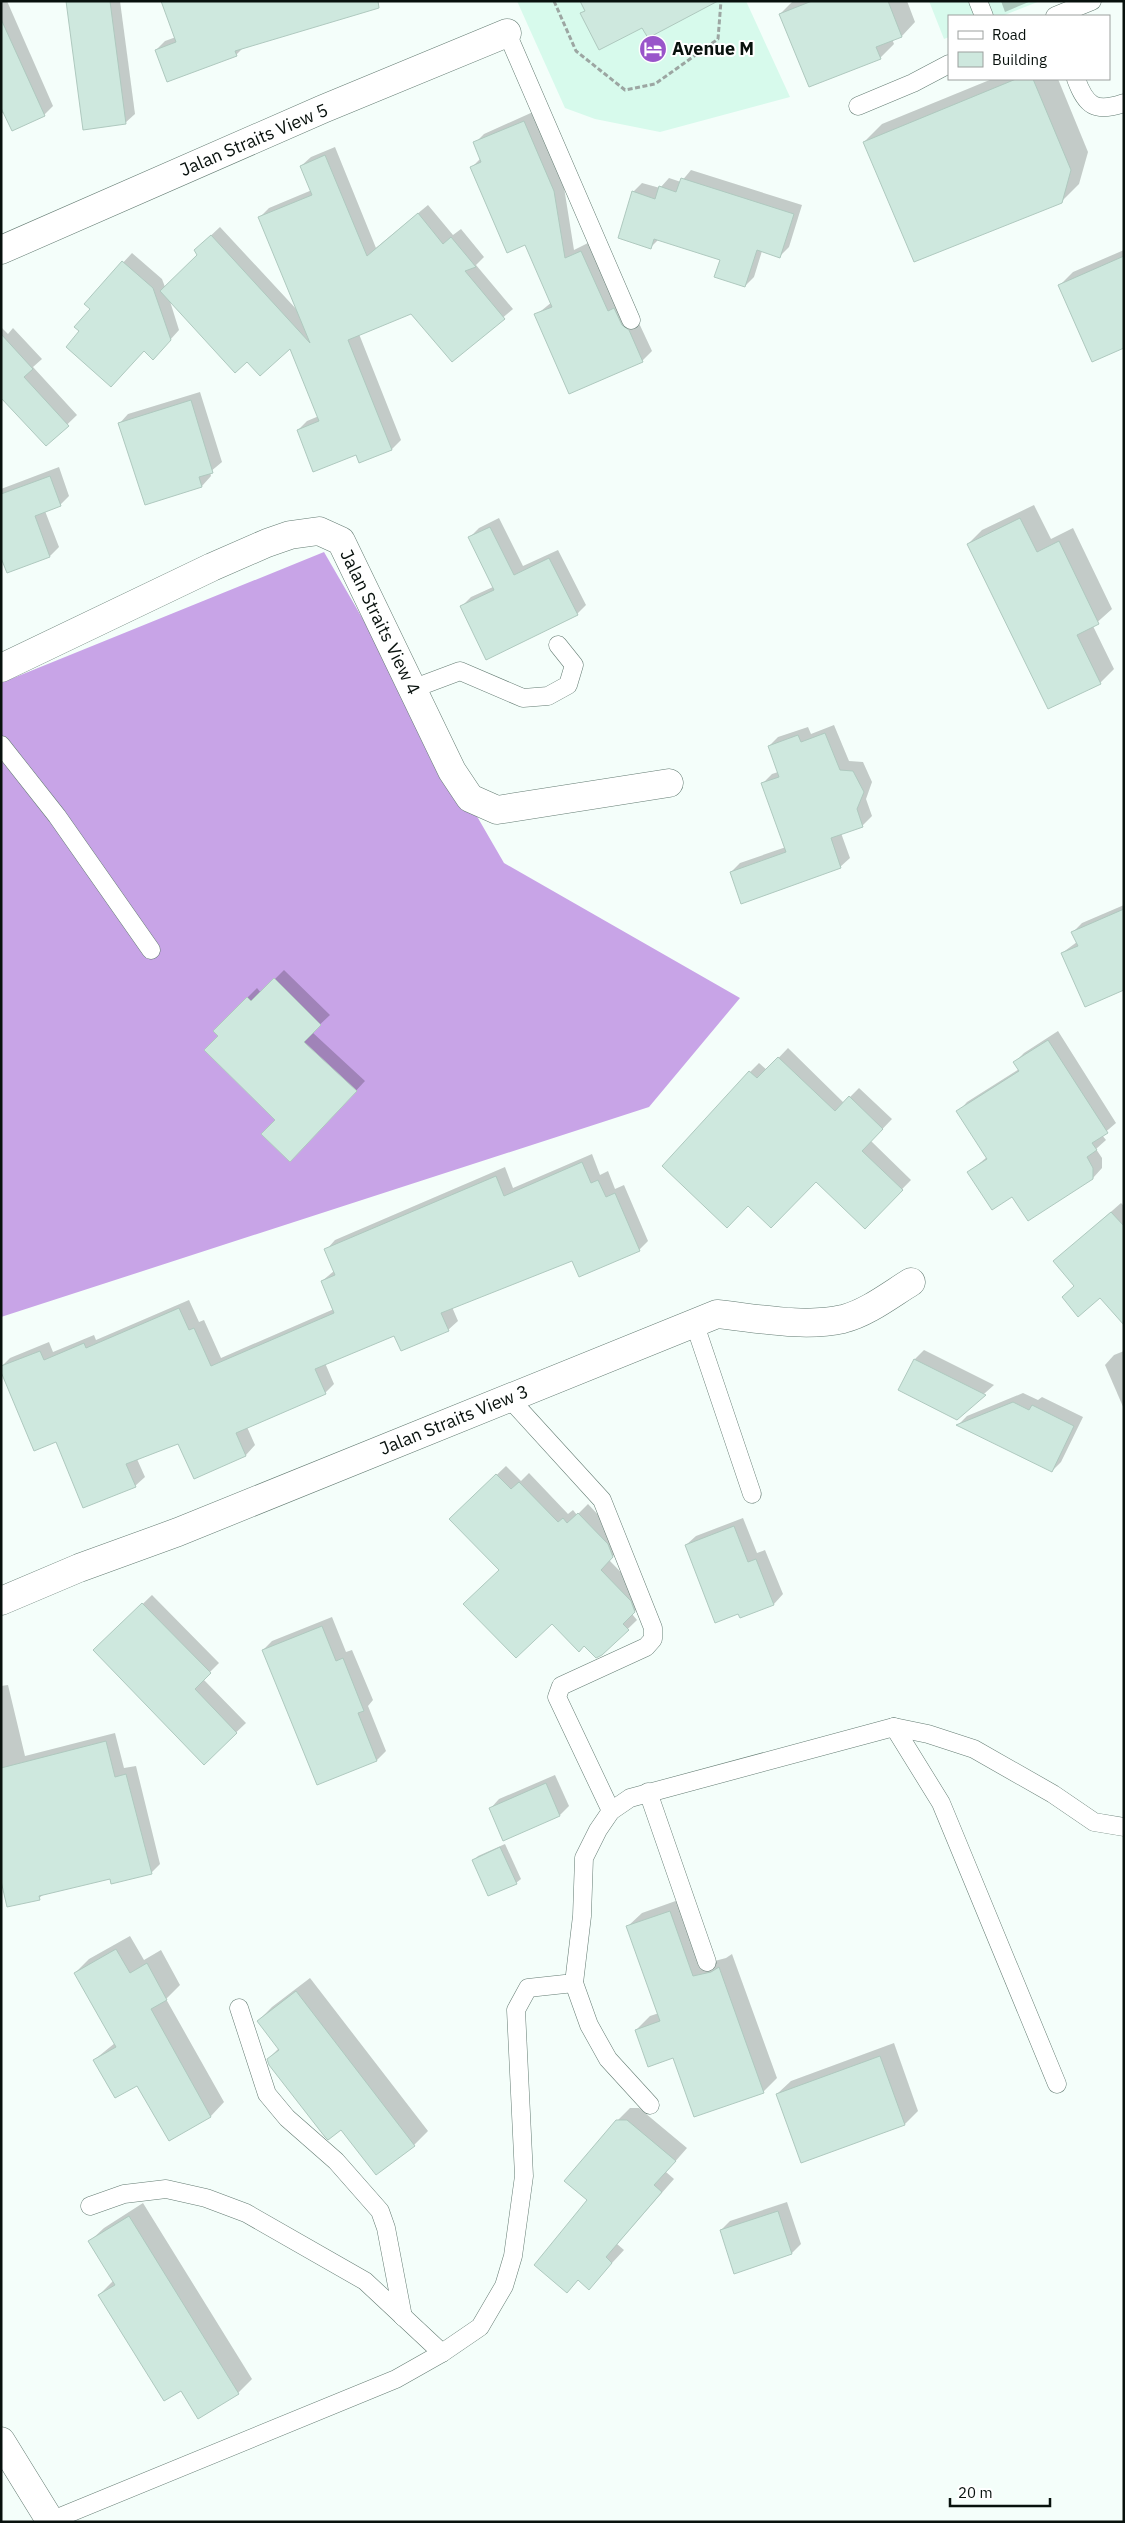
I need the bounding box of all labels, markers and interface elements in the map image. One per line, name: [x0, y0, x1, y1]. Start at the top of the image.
legend: [948, 15, 1110, 80]
text: Road: [992, 25, 1027, 44]
hotel icon: Avenue M: [638, 34, 668, 64]
place label: Avenue M: [672, 37, 754, 60]
text: Building: [992, 50, 1047, 69]
street label: Jalan Straits View 5: [176, 98, 331, 181]
street label: Jalan Straits View 4: [335, 545, 426, 698]
street label: Jalan Straits View 3: [376, 1379, 532, 1460]
scale bar: [950, 2476, 1050, 2508]
text: 20 m: [958, 2483, 993, 2502]

